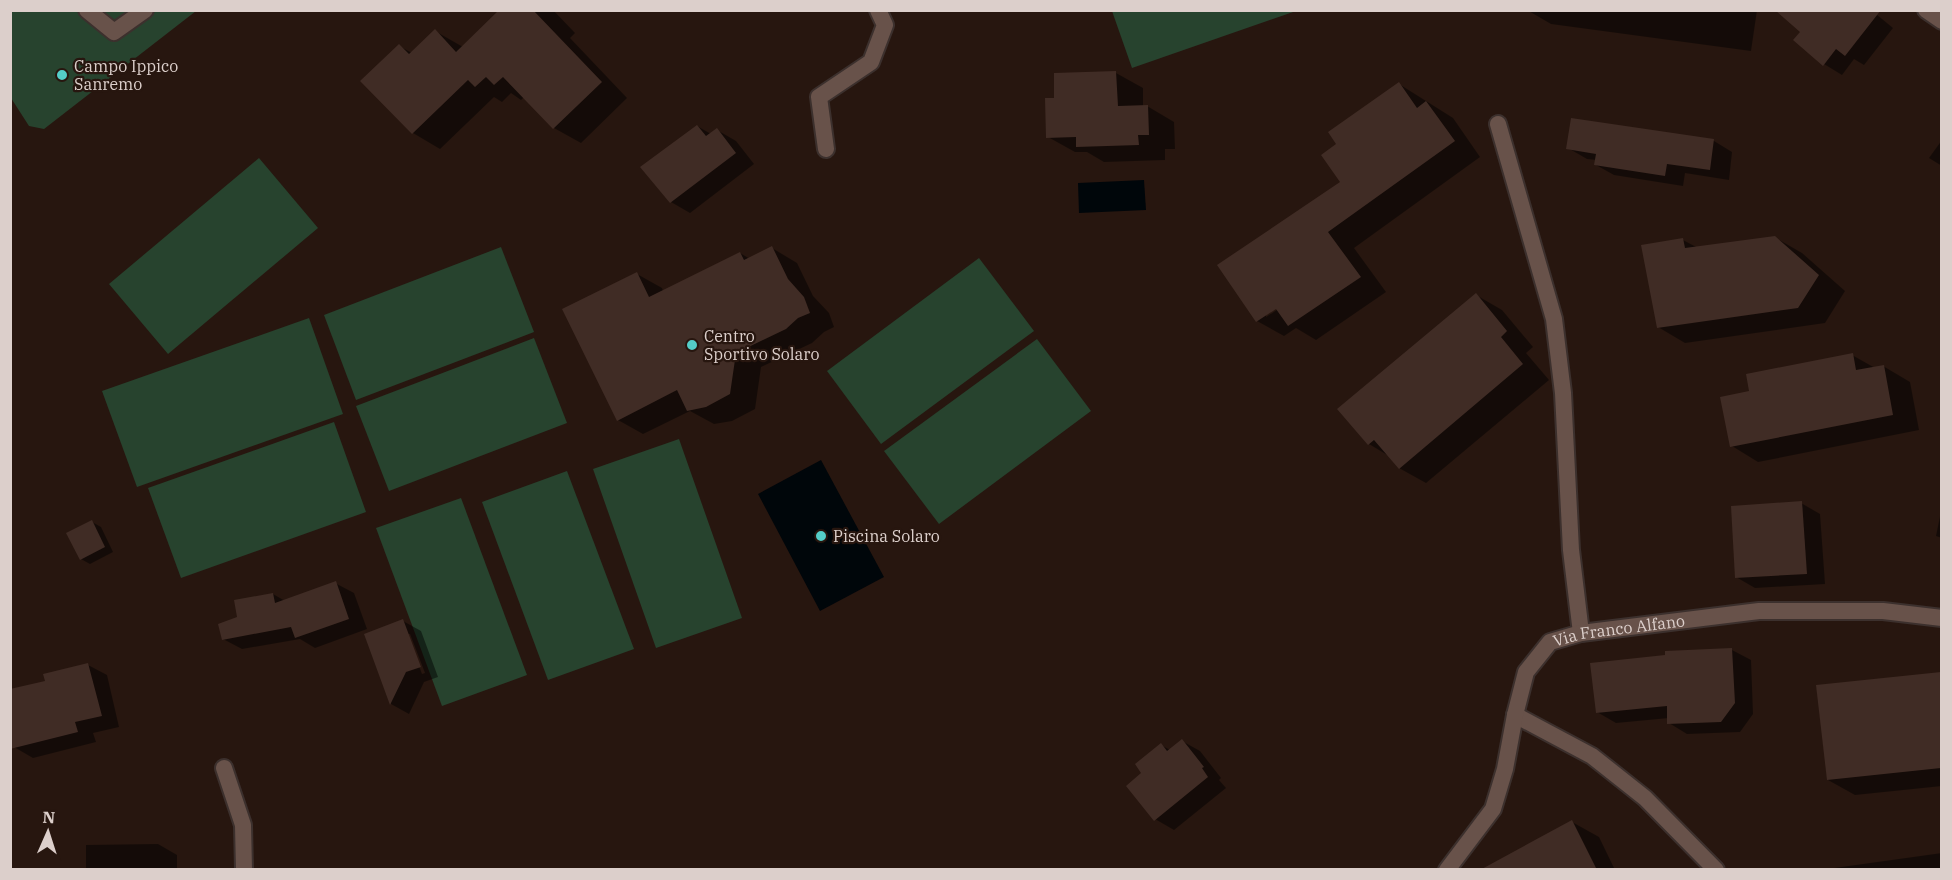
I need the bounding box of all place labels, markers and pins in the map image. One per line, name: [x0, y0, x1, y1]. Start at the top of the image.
place label: Campo Ippico Sanremo: [74, 56, 178, 94]
marker: Campo Ippico Sanremo: [55, 68, 69, 82]
place label: Centro Sportivo Solaro: [704, 326, 819, 364]
marker: Centro Sportivo Solaro: [685, 338, 699, 352]
place label: Piscina Solaro: [833, 526, 940, 546]
marker: Piscina Solaro: [814, 529, 828, 543]

